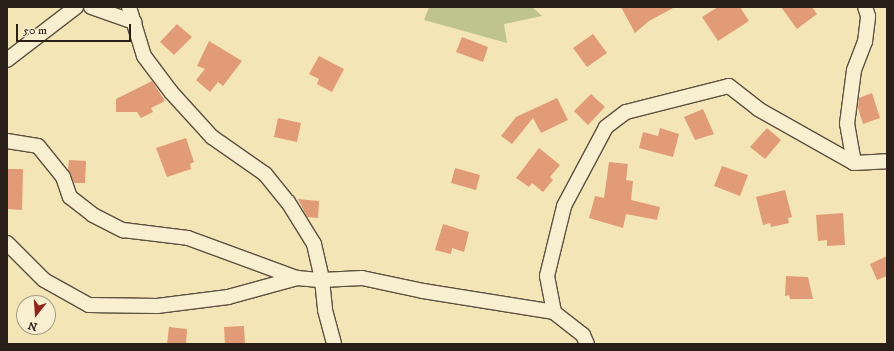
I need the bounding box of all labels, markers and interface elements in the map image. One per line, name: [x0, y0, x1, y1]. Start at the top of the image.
scale bar: [18, 16, 133, 42]
text: 50 m: [23, 23, 47, 38]
north arrow: [16, 295, 56, 335]
text: N: [26, 318, 39, 334]

